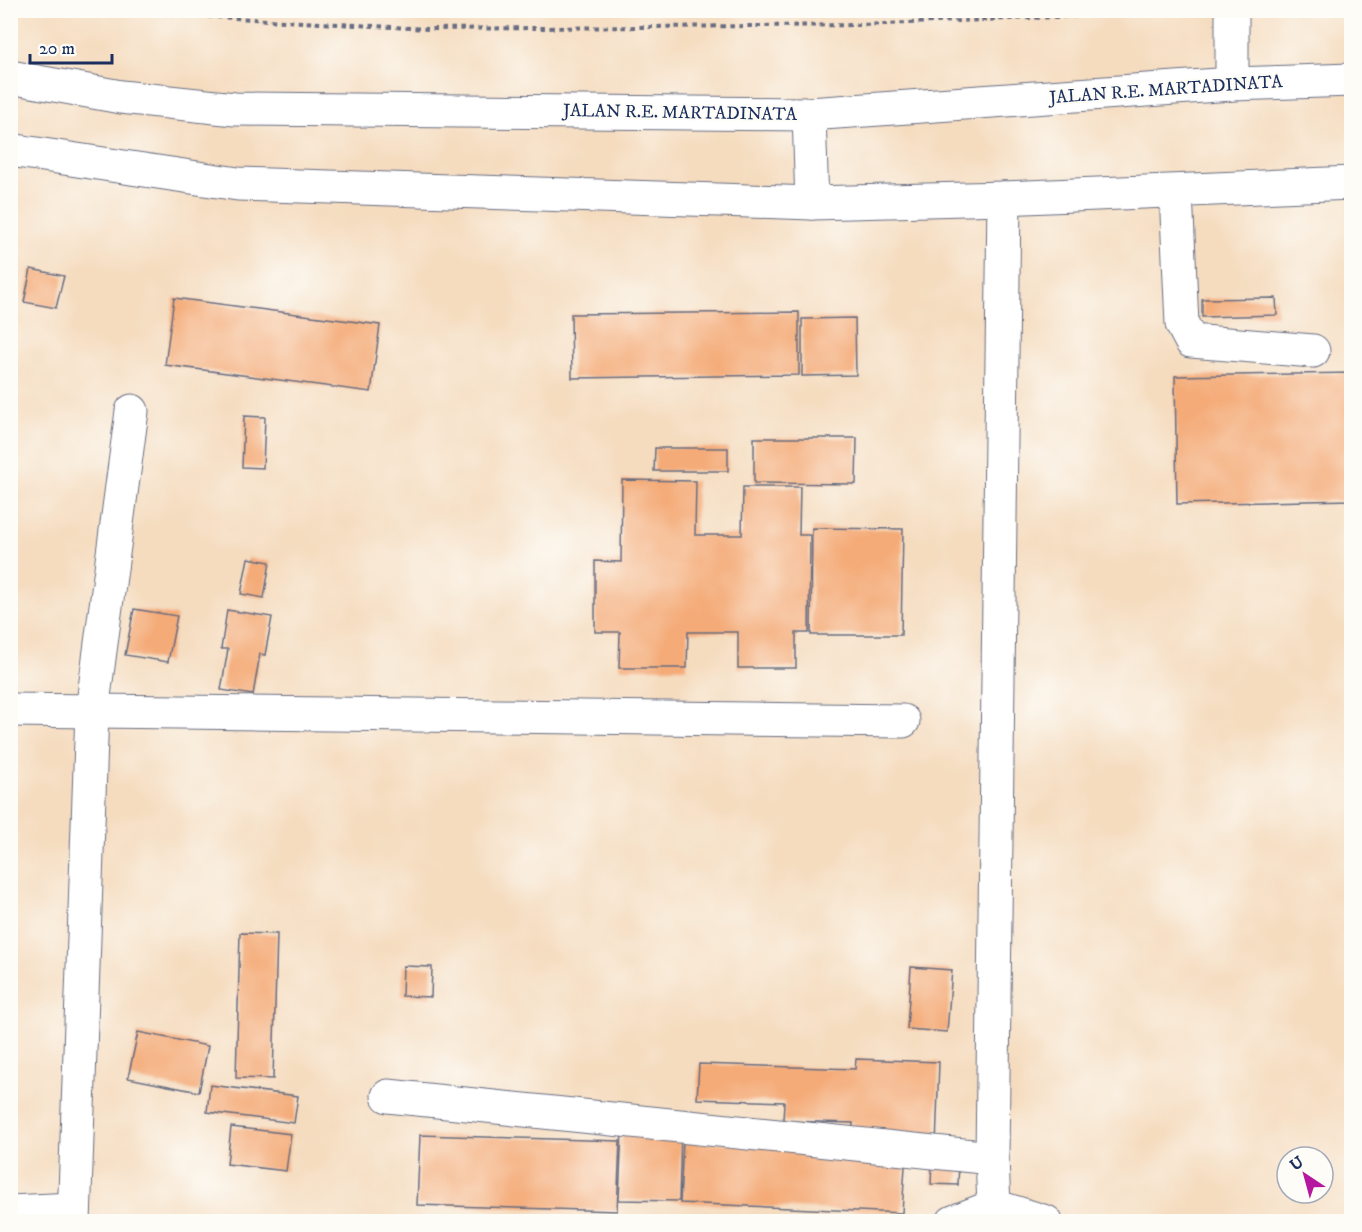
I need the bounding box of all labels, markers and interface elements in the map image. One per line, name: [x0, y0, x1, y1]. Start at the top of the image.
scale bar: [30, 27, 112, 65]
text: 20 m: [39, 38, 75, 60]
street label: JALAN R.E. MARTADINATA: [1047, 71, 1284, 109]
street label: JALAN R.E. MARTADINATA: [561, 100, 798, 126]
north arrow: [1275, 1145, 1335, 1205]
text: U: [1286, 1152, 1308, 1175]

